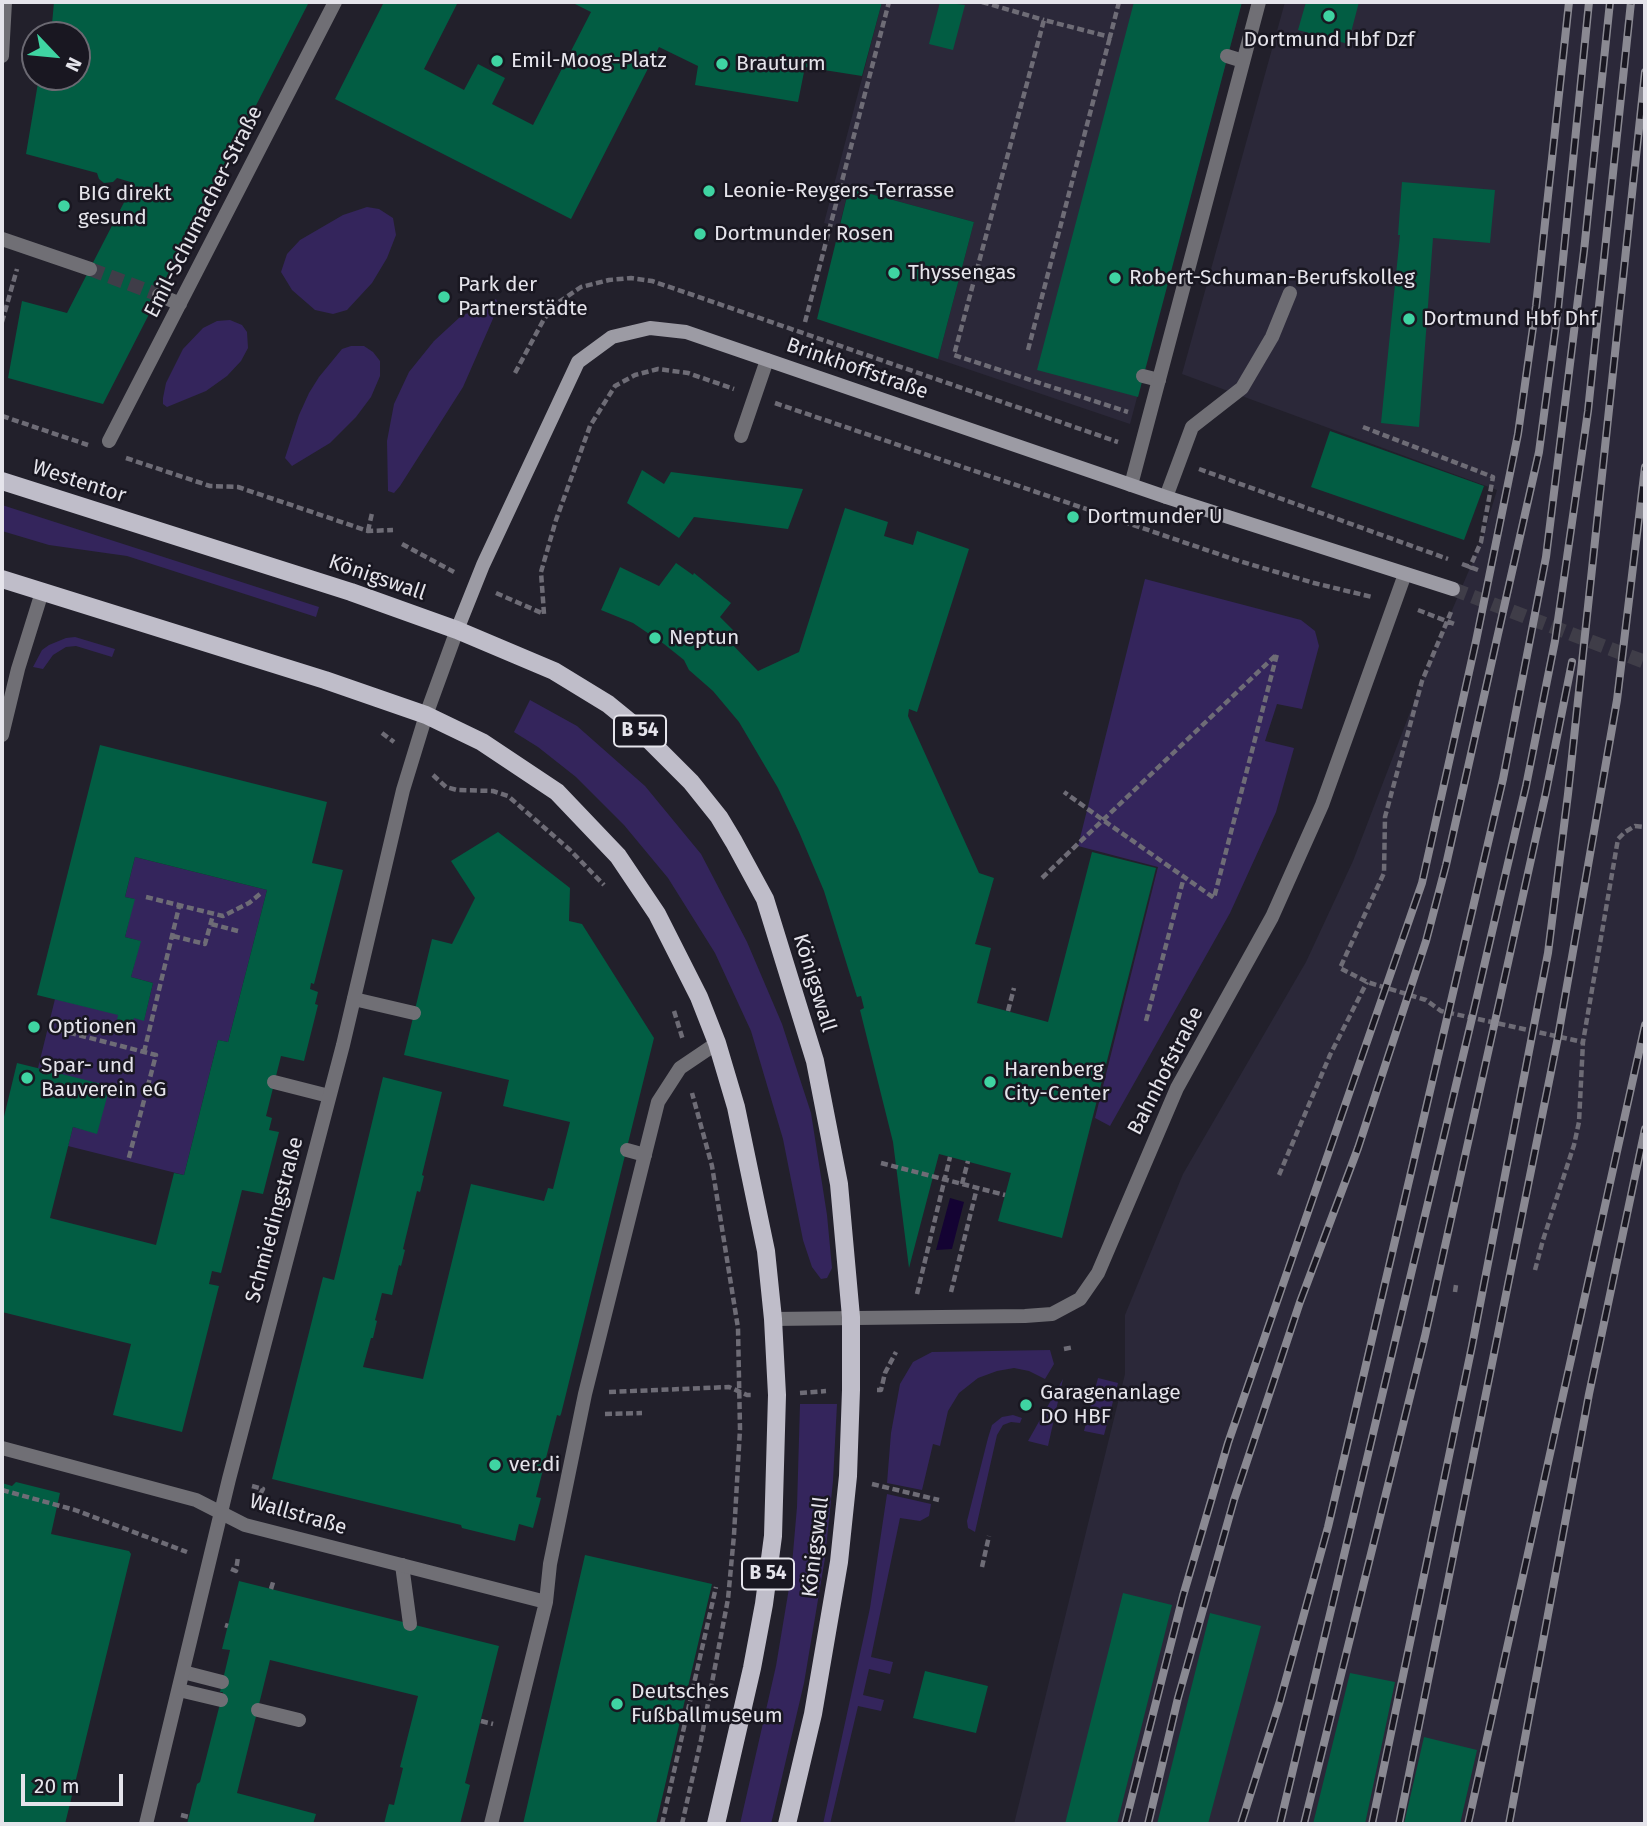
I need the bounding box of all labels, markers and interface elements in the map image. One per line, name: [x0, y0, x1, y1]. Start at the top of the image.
marker: Dortmund Hbf Dzf: [1321, 8, 1337, 24]
north arrow: [21, 21, 91, 91]
place label: Dortmund Hbf Dzf: [1243, 27, 1415, 53]
place label: Emil-Moog-Platz: [511, 48, 667, 74]
place label: Brauturm: [736, 51, 826, 77]
marker: Emil-Moog-Platz: [489, 53, 505, 69]
text: N: [60, 54, 87, 75]
marker: Brauturm: [714, 56, 730, 72]
street label: Emil-Schumacher-Straße: [140, 102, 268, 322]
place label: Leonie-Reygers-Terrasse: [723, 178, 954, 204]
place label: BIG direkt gesund: [78, 181, 172, 231]
marker: Leonie-Reygers-Terrasse: [701, 183, 717, 199]
marker: BIG direkt gesund: [56, 198, 72, 214]
place label: Dortmunder Rosen: [714, 221, 894, 247]
marker: Dortmunder Rosen: [692, 226, 708, 242]
place label: Thyssengas: [908, 260, 1016, 286]
marker: Thyssengas: [886, 265, 902, 281]
place label: Robert-Schuman-Berufskolleg: [1129, 265, 1415, 291]
marker: Robert-Schuman-Berufskolleg: [1107, 270, 1123, 286]
place label: Park der Partnerstädte: [458, 272, 588, 322]
marker: Park der Partnerstädte: [436, 289, 452, 305]
place label: Dortmund Hbf Dhf: [1423, 306, 1597, 332]
marker: Dortmund Hbf Dhf: [1401, 311, 1417, 327]
street label: Brinkhoffstraße: [783, 333, 931, 405]
street label: Westentor: [29, 455, 129, 509]
place label: Dortmunder U: [1087, 504, 1223, 530]
marker: Dortmunder U: [1065, 509, 1081, 525]
street label: Königswall: [325, 550, 429, 606]
place label: Neptun: [669, 625, 739, 651]
marker: Neptun: [647, 630, 663, 646]
road number: B 54: [614, 716, 666, 746]
street label: Königswall: [787, 931, 841, 1035]
street label: Bahnhofstraße: [1123, 1003, 1209, 1139]
place label: Optionen: [48, 1014, 137, 1040]
marker: Optionen: [26, 1019, 42, 1035]
place label: Spar- und Bauverein eG: [41, 1053, 167, 1103]
place label: Harenberg City-Center: [1004, 1057, 1110, 1107]
marker: Spar- und Bauverein eG: [19, 1070, 35, 1086]
marker: Harenberg City-Center: [982, 1074, 998, 1090]
street label: Schmiedingstraße: [241, 1134, 309, 1306]
place label: Garagenanlage DO HBF: [1040, 1380, 1181, 1430]
marker: Garagenanlage DO HBF: [1018, 1397, 1034, 1413]
place label: ver.di: [509, 1452, 560, 1478]
marker: ver.di: [487, 1457, 503, 1473]
street label: Wallstraße: [246, 1489, 350, 1541]
street label: Königswall: [797, 1495, 835, 1599]
road number: B 54: [742, 1558, 794, 1590]
place label: Deutsches Fußballmuseum: [631, 1679, 783, 1729]
marker: Deutsches Fußballmuseum: [609, 1696, 625, 1712]
scale bar: [24, 1759, 126, 1803]
text: 20 m: [34, 1773, 80, 1799]

